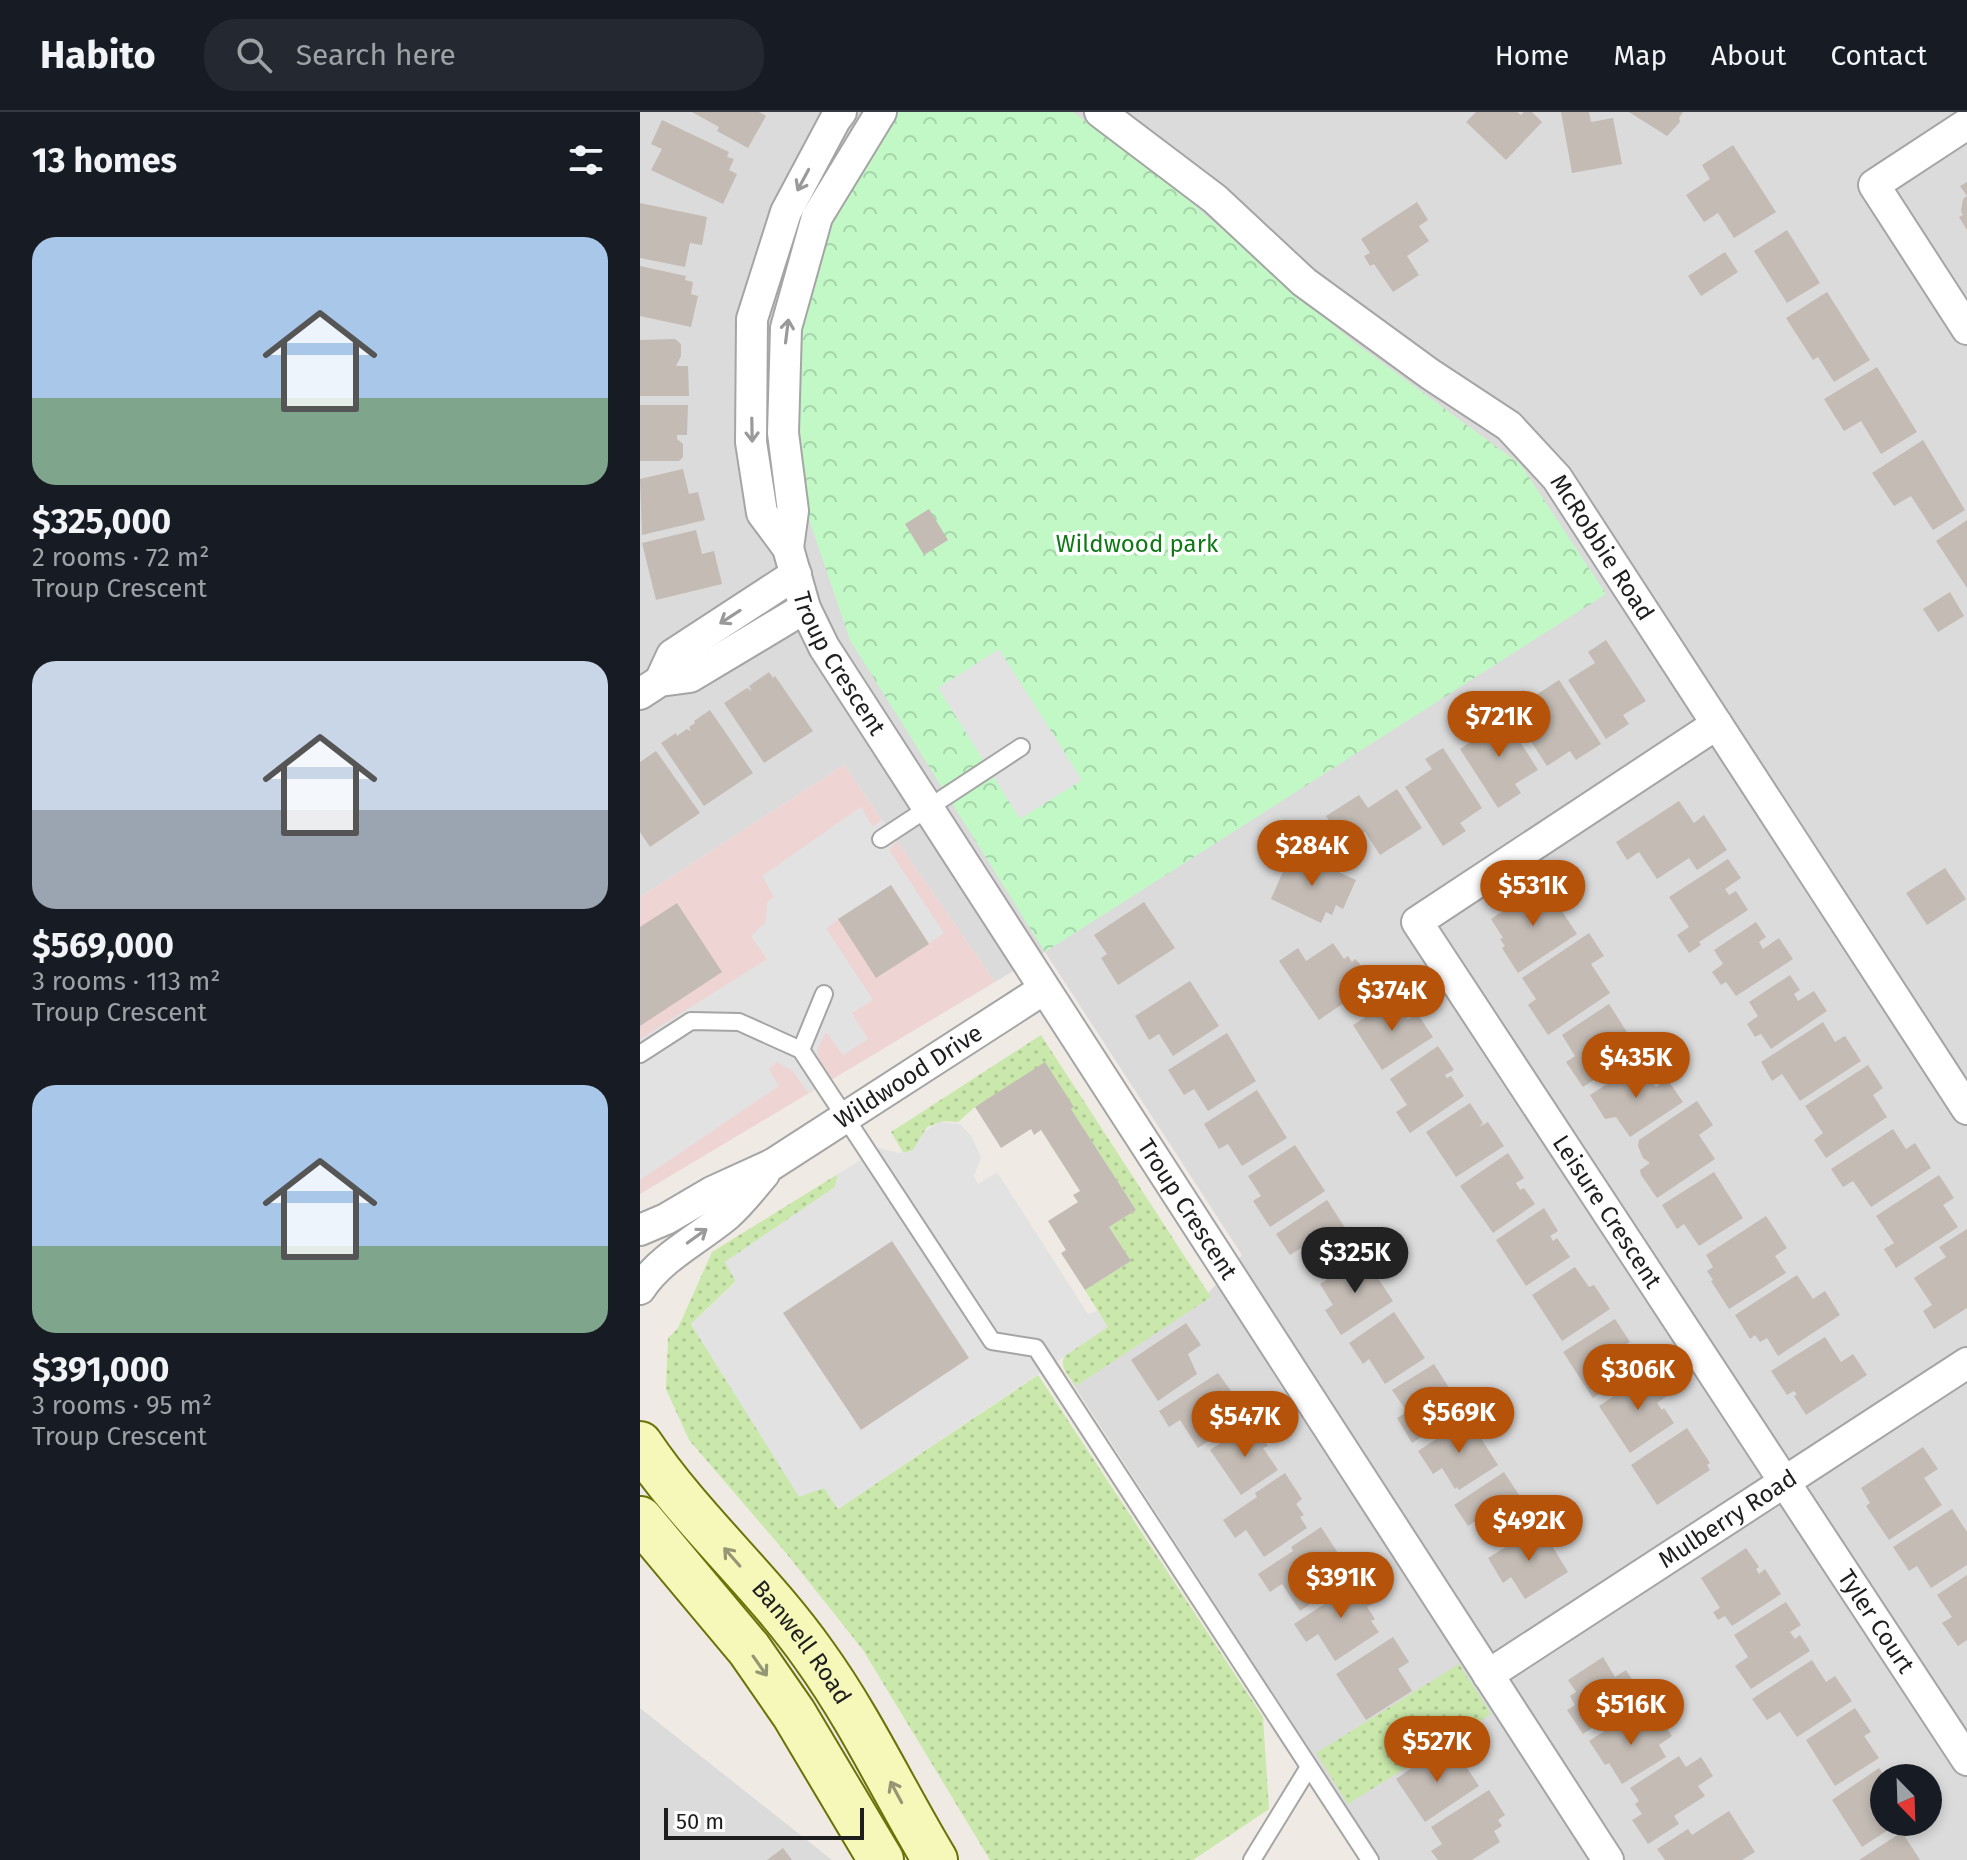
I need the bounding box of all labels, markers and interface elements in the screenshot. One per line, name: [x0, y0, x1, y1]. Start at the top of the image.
search box: [204, 19, 764, 91]
text: Habito: [40, 32, 156, 78]
icon: search: [232, 33, 276, 77]
text: Search here: [296, 37, 456, 73]
text: Home: [1495, 39, 1569, 72]
text: Map: [1613, 39, 1667, 72]
text: About: [1711, 39, 1786, 72]
text: Contact: [1830, 39, 1927, 72]
icon: filters: [564, 138, 608, 182]
text: 13 homes: [32, 140, 177, 181]
one-way arrow: [795, 167, 811, 191]
icon: home: [248, 289, 392, 433]
one-way arrow: [780, 319, 795, 344]
one-way arrow: [744, 416, 759, 443]
street label: McRobbie Road: [1544, 469, 1660, 626]
text: $325,000: [32, 501, 171, 542]
park label: Wildwood park: [1056, 530, 1219, 558]
text: 2 rooms · 72 m²: [32, 542, 209, 573]
text: Troup Crescent: [32, 573, 207, 604]
street label: Troup Crescent: [787, 589, 891, 741]
one-way arrow: [720, 608, 742, 625]
pin: $721K: [1443, 691, 1555, 759]
text: $721K: [1465, 701, 1533, 732]
icon: home: [248, 713, 392, 857]
pin: $284K: [1256, 820, 1368, 888]
text: $284K: [1275, 830, 1349, 861]
pin: $531K: [1477, 860, 1589, 928]
text: $531K: [1498, 870, 1568, 901]
text: $569,000: [32, 925, 174, 966]
pin: $374K: [1336, 965, 1448, 1033]
text: 3 rooms · 113 m²: [32, 966, 221, 997]
text: $374K: [1357, 975, 1427, 1006]
text: Troup Crescent: [32, 997, 207, 1028]
street label: Wildwood Drive: [829, 1019, 988, 1134]
pin: $435K: [1580, 1032, 1692, 1100]
text: $435K: [1600, 1042, 1672, 1073]
street label: Leisure Crescent: [1547, 1130, 1668, 1294]
street label: Troup Crescent: [1132, 1134, 1243, 1285]
icon: home: [248, 1137, 392, 1281]
pin: $325K: [1299, 1227, 1411, 1295]
one-way arrow: [686, 1228, 708, 1245]
text: $325K: [1319, 1237, 1391, 1268]
pin: $306K: [1582, 1344, 1694, 1412]
text: $391,000: [32, 1349, 169, 1390]
text: $306K: [1601, 1354, 1675, 1385]
pin: $569K: [1403, 1387, 1515, 1455]
text: 3 rooms · 95 m²: [32, 1390, 212, 1421]
pin: $547K: [1189, 1391, 1301, 1459]
text: $569K: [1422, 1397, 1496, 1428]
text: $547K: [1210, 1401, 1280, 1432]
text: Troup Crescent: [32, 1421, 207, 1452]
street label: Mulberry Road: [1653, 1464, 1802, 1574]
pin: $492K: [1473, 1495, 1585, 1563]
text: $492K: [1493, 1505, 1565, 1536]
one-way arrow: [724, 1547, 742, 1567]
pin: $391K: [1285, 1552, 1397, 1620]
text: $391K: [1306, 1562, 1376, 1593]
street label: Tyler Court: [1832, 1564, 1920, 1679]
street label: Banwell Road: [746, 1574, 857, 1709]
one-way arrow: [751, 1655, 768, 1676]
pin: $516K: [1575, 1679, 1687, 1747]
text: $516K: [1596, 1689, 1666, 1720]
pin: $527K: [1381, 1716, 1493, 1784]
text: $527K: [1402, 1726, 1472, 1757]
north arrow: [1870, 1764, 1942, 1836]
map controls: [1870, 1764, 1942, 1836]
one-way arrow: [888, 1781, 904, 1805]
scale bar: [664, 1804, 864, 1840]
text: 50 m: [676, 1808, 724, 1835]

